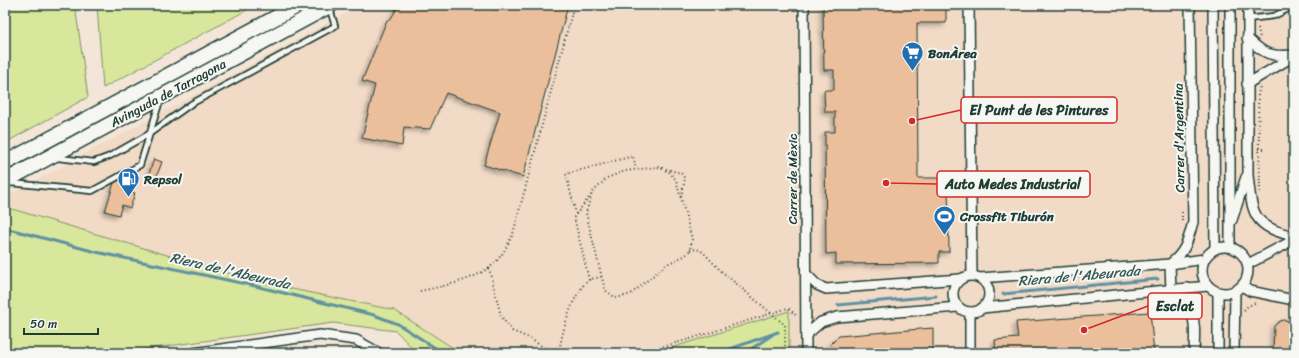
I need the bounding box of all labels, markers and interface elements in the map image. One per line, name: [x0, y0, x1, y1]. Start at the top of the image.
supermarket icon: BonÀrea: [899, 40, 925, 73]
place label: BonÀrea: [928, 42, 977, 65]
street label: Avinguda de Tarragona: [105, 52, 231, 134]
street label: Carrer d'Argentina: [1167, 83, 1191, 193]
callout: El Punt de les Pintures: [961, 97, 1117, 123]
text: El Punt de les Pintures: [969, 98, 1109, 123]
street label: Carrer de Mèxic: [781, 133, 804, 225]
fuel station icon: Repsol: [116, 166, 142, 199]
place label: Repsol: [143, 168, 183, 191]
callout: Auto Medes Industrial: [937, 171, 1090, 197]
text: Auto Medes Industrial: [944, 172, 1082, 197]
sports icon: Crossfit Tiburón: [931, 203, 957, 236]
place label: Crossfit Tiburón: [959, 205, 1055, 228]
water label: Riera de l'Abeurada: [168, 245, 294, 297]
water label: Riera de l'Abeurada: [1017, 258, 1143, 294]
callout: Esclat: [1148, 293, 1202, 319]
text: Esclat: [1156, 294, 1195, 319]
scale bar: [24, 310, 98, 336]
text: 50 m: [30, 313, 57, 335]

